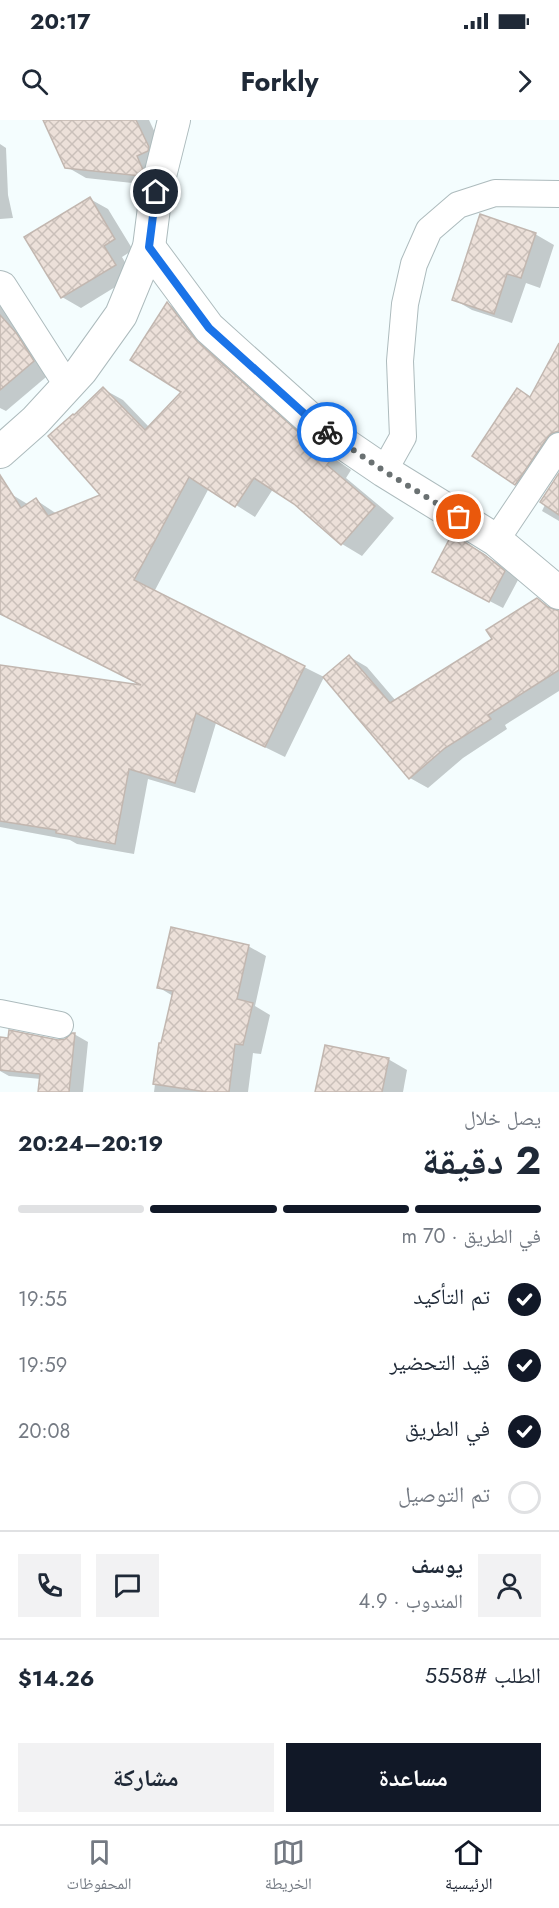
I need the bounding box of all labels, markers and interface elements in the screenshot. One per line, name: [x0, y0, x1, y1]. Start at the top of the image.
text: 20:17: [30, 5, 91, 37]
text: Forkly: [240, 62, 319, 101]
icon: search: [18, 65, 51, 98]
icon: forward: [508, 65, 541, 98]
pin: [130, 166, 181, 217]
icon: home: [139, 175, 172, 208]
courier: [297, 402, 357, 462]
icon: bike: [311, 416, 344, 449]
pin: [433, 491, 484, 542]
icon: bag: [442, 500, 475, 533]
text: يصل خلال: [464, 1104, 541, 1133]
text: 20:19–20:24: [18, 1127, 163, 1159]
text: 2 دقيقة: [422, 1132, 541, 1189]
text: في الطريق · 70 m: [401, 1222, 541, 1251]
text: تم التأكيد: [413, 1280, 490, 1312]
icon: check: [508, 1283, 541, 1316]
text: 19:55: [18, 1285, 67, 1314]
text: قيد التحضير: [389, 1346, 490, 1378]
icon: check: [508, 1349, 541, 1382]
text: 19:59: [18, 1351, 67, 1380]
text: في الطريق: [405, 1412, 490, 1444]
icon: check: [508, 1415, 541, 1448]
text: 20:08: [18, 1417, 70, 1446]
text: تم التوصيل: [398, 1478, 490, 1510]
text: يوسف: [411, 1549, 463, 1581]
button: phone: [18, 1554, 81, 1617]
button: chat: [96, 1554, 159, 1617]
button: person: [478, 1554, 541, 1617]
text: المندوب · 4.9: [358, 1587, 463, 1616]
text: الطلب #5558: [425, 1659, 541, 1691]
text: $14.26: [18, 1662, 94, 1694]
button: مشاركة: [18, 1743, 274, 1812]
button: مساعدة: [286, 1743, 541, 1812]
tab: المحفوظات: [67, 1836, 132, 1899]
tab: الخريطة: [265, 1836, 312, 1899]
tab: الرئيسية: [445, 1836, 492, 1899]

